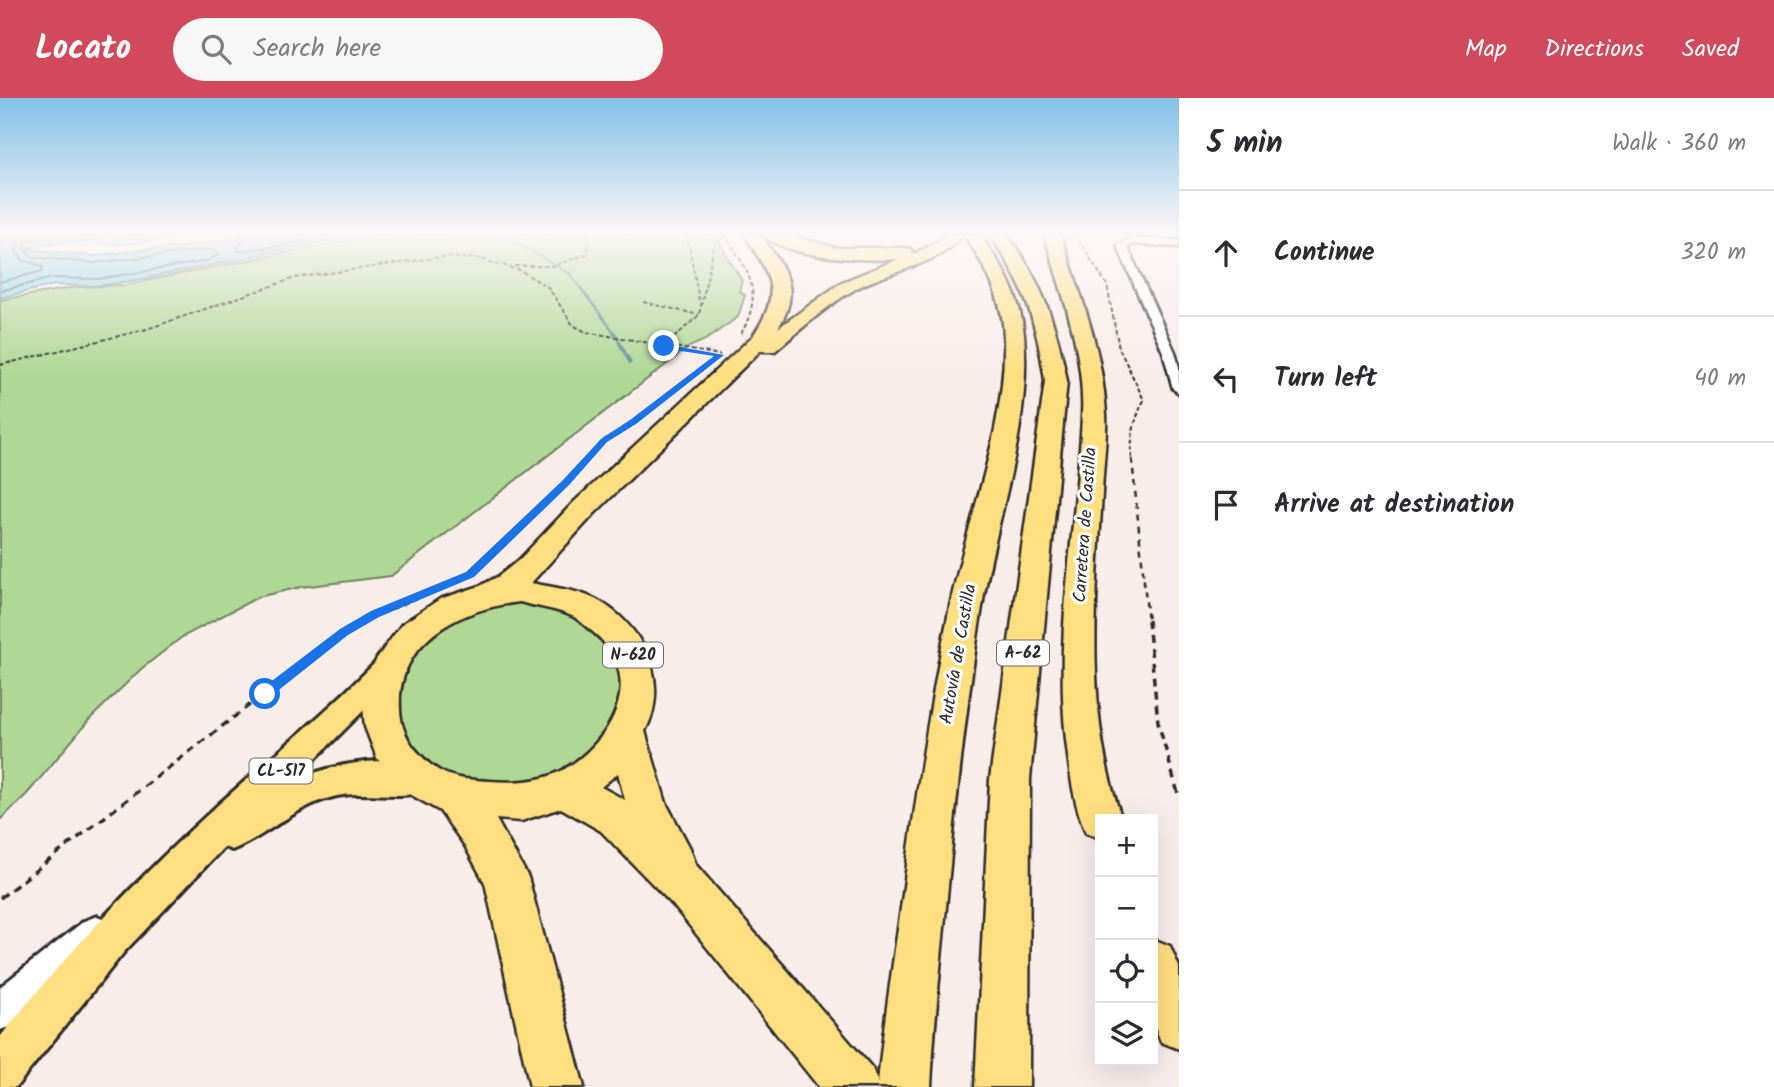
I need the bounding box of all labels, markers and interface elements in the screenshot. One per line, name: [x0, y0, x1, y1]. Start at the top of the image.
search box: [173, 18, 663, 81]
text: Locato: [35, 23, 131, 76]
text: Search here: [253, 28, 381, 70]
icon: search: [197, 30, 235, 68]
text: Map: [1465, 30, 1507, 69]
text: Directions: [1545, 30, 1644, 69]
text: Saved: [1682, 30, 1739, 69]
text: 5 min: [1207, 120, 1283, 168]
text: Walk · 360 m: [1612, 126, 1746, 162]
text: Continue: [1274, 232, 1375, 274]
icon: ahead: [1207, 234, 1245, 272]
text: 320 m: [1680, 235, 1746, 271]
route end: [648, 330, 679, 361]
text: Turn left: [1274, 358, 1377, 400]
icon: left: [1207, 360, 1245, 398]
text: 40 m: [1694, 361, 1746, 397]
street label: Carretera de Castilla: [1066, 446, 1106, 604]
text: Arrive at destination: [1274, 484, 1514, 526]
icon: arrive: [1207, 486, 1245, 524]
street label: Autovía de Castilla: [932, 582, 986, 726]
road number: A-62: [997, 640, 1049, 666]
road number: N-620: [603, 642, 663, 668]
route start: [249, 678, 280, 709]
road number: CL-517: [250, 758, 312, 784]
map controls: [1095, 814, 1158, 1066]
button: +: [1095, 814, 1158, 877]
button: −: [1095, 877, 1158, 940]
button: locate: [1095, 940, 1158, 1003]
button: layers: [1095, 1003, 1158, 1066]

